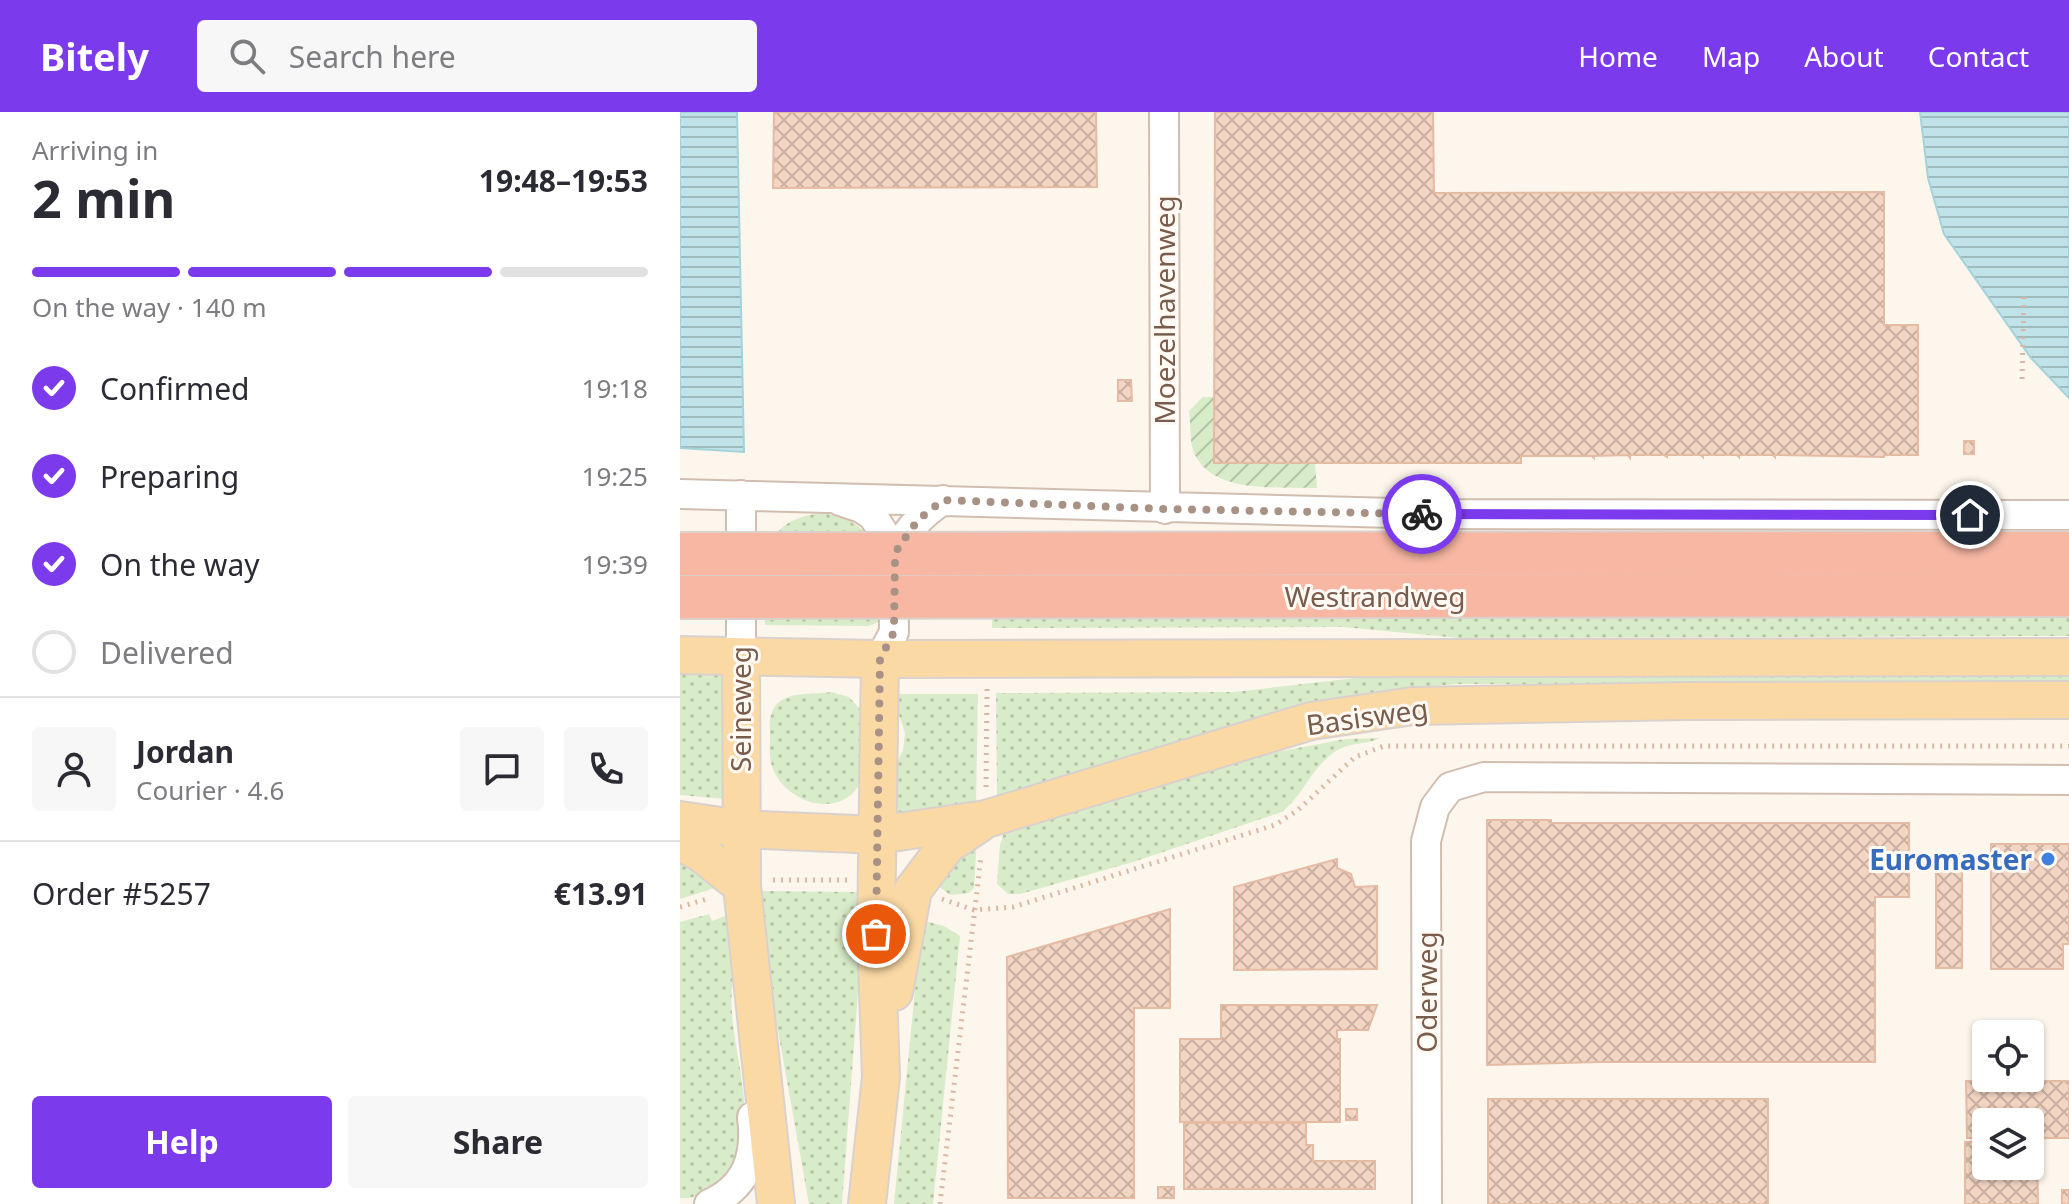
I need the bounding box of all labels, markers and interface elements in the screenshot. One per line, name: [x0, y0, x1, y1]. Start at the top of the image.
search box: [197, 20, 757, 92]
text: Bitely: [40, 30, 149, 82]
icon: search: [225, 34, 269, 78]
text: Search here: [289, 36, 456, 77]
text: Home: [1578, 37, 1658, 75]
text: Map: [1702, 37, 1760, 75]
text: About: [1804, 37, 1884, 75]
text: Contact: [1928, 37, 2029, 75]
text: Arriving in: [32, 132, 158, 168]
text: 19:48–19:53: [479, 160, 648, 201]
text: 2 min: [32, 162, 175, 233]
street label: Moezelhavenweg: [1145, 195, 1183, 425]
text: On the way · 140 m: [32, 289, 266, 325]
icon: check: [32, 366, 76, 410]
text: Confirmed: [100, 368, 250, 409]
text: 19:18: [582, 370, 648, 406]
icon: check: [32, 454, 76, 498]
text: Preparing: [100, 456, 239, 497]
text: 19:25: [582, 458, 648, 494]
courier: [1382, 474, 1462, 554]
pin: [1936, 481, 2004, 549]
icon: bike: [1400, 492, 1444, 536]
icon: home: [1948, 493, 1992, 537]
icon: check: [32, 542, 76, 586]
text: On the way: [100, 544, 260, 585]
text: 19:39: [582, 546, 648, 582]
street label: Westrandweg: [1284, 577, 1466, 615]
text: Delivered: [100, 632, 234, 673]
street label: Seineweg: [721, 646, 759, 772]
street label: Basisweg: [1303, 689, 1431, 743]
button: person: [32, 727, 116, 811]
button: chat: [460, 727, 544, 811]
button: phone: [564, 727, 648, 811]
text: Jordan: [136, 731, 234, 772]
text: Courier · 4.6: [136, 772, 284, 808]
place label: Euromaster: [1869, 840, 2032, 878]
marker: Euromaster: [2039, 850, 2057, 868]
text: Order #5257: [32, 873, 211, 914]
text: €13.91: [554, 873, 648, 914]
pin: [842, 900, 910, 968]
icon: bag: [854, 912, 898, 956]
street label: Oderweg: [1407, 931, 1445, 1053]
map controls: [1972, 1020, 2044, 1180]
button: locate: [1972, 1020, 2044, 1092]
button: Help: [32, 1096, 332, 1188]
button: Share: [348, 1096, 648, 1188]
button: layers: [1972, 1108, 2044, 1180]

